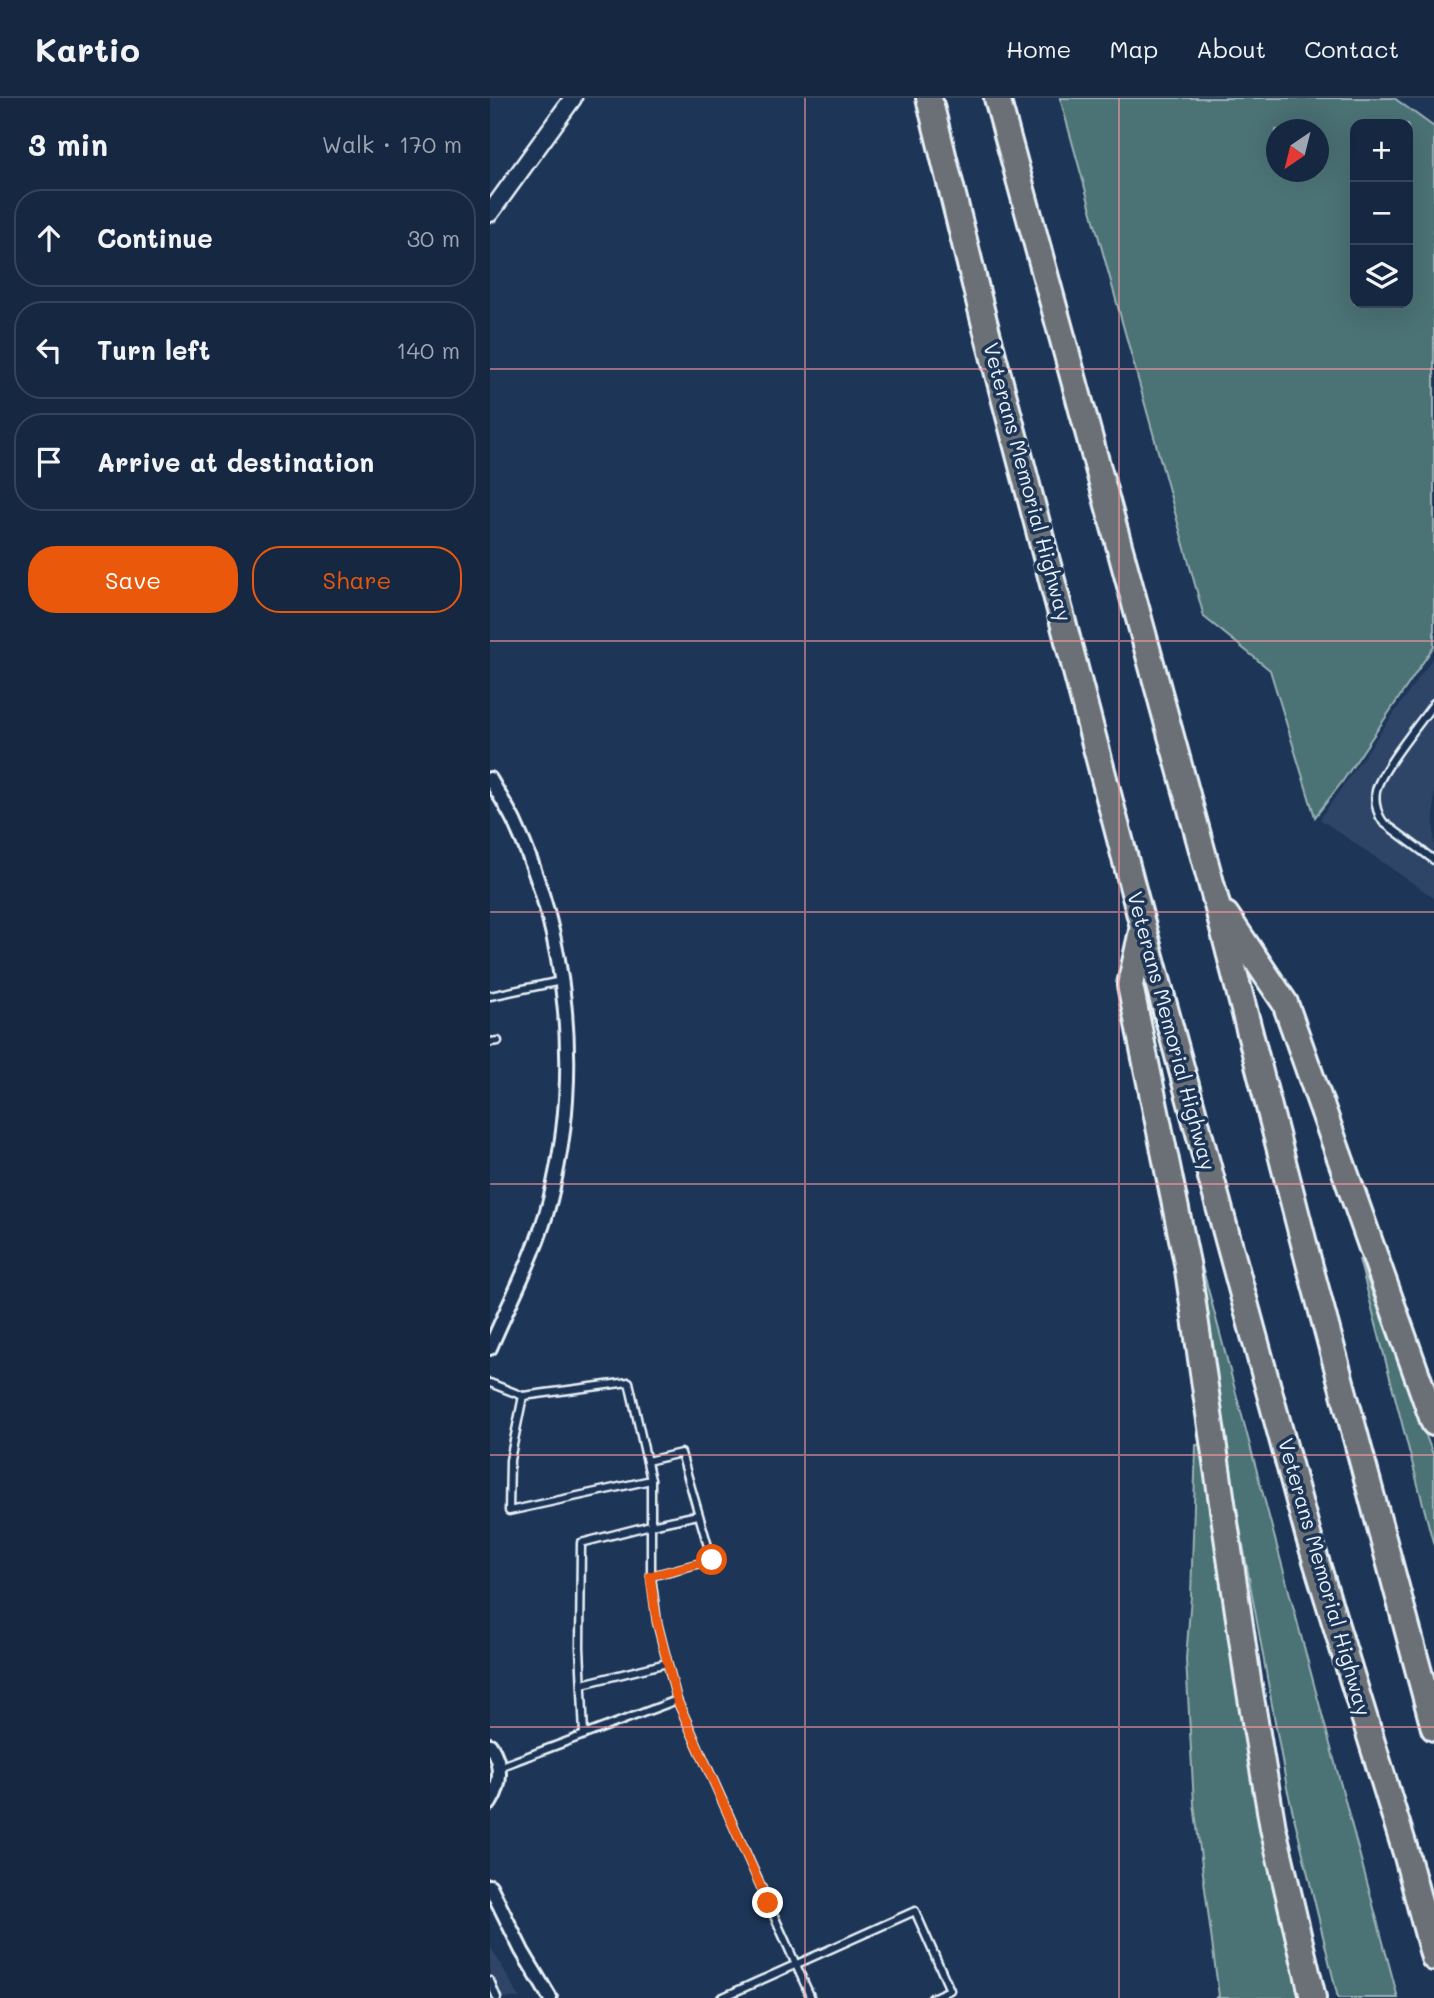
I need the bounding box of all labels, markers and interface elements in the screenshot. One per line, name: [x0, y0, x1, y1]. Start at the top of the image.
text: Kartio: [35, 27, 140, 70]
text: Home: [1006, 33, 1071, 64]
text: Map: [1109, 33, 1158, 64]
text: About: [1196, 33, 1266, 64]
text: Contact: [1304, 33, 1399, 64]
north arrow: [1266, 119, 1329, 182]
map controls: [1350, 119, 1413, 308]
button: +: [1350, 119, 1413, 182]
text: 3 min: [28, 124, 108, 164]
text: Walk · 170 m: [322, 129, 462, 159]
button: −: [1350, 182, 1413, 245]
icon: ahead: [30, 219, 68, 257]
text: Continue: [97, 221, 213, 255]
text: 30 m: [407, 223, 460, 253]
button: layers: [1350, 245, 1413, 308]
icon: left: [30, 331, 68, 369]
text: Turn left: [97, 333, 210, 367]
text: 140 m: [396, 335, 460, 365]
street label: Veterans Memorial Highway: [978, 339, 1079, 624]
icon: arrive: [30, 443, 68, 481]
text: Arrive at destination: [97, 445, 374, 479]
button: Save: [28, 546, 238, 613]
button: Share: [252, 546, 462, 613]
street label: Veterans Memorial Highway: [1122, 888, 1223, 1173]
street label: Veterans Memorial Highway: [1273, 1435, 1378, 1719]
route start: [696, 1544, 727, 1575]
route end: [752, 1887, 783, 1918]

